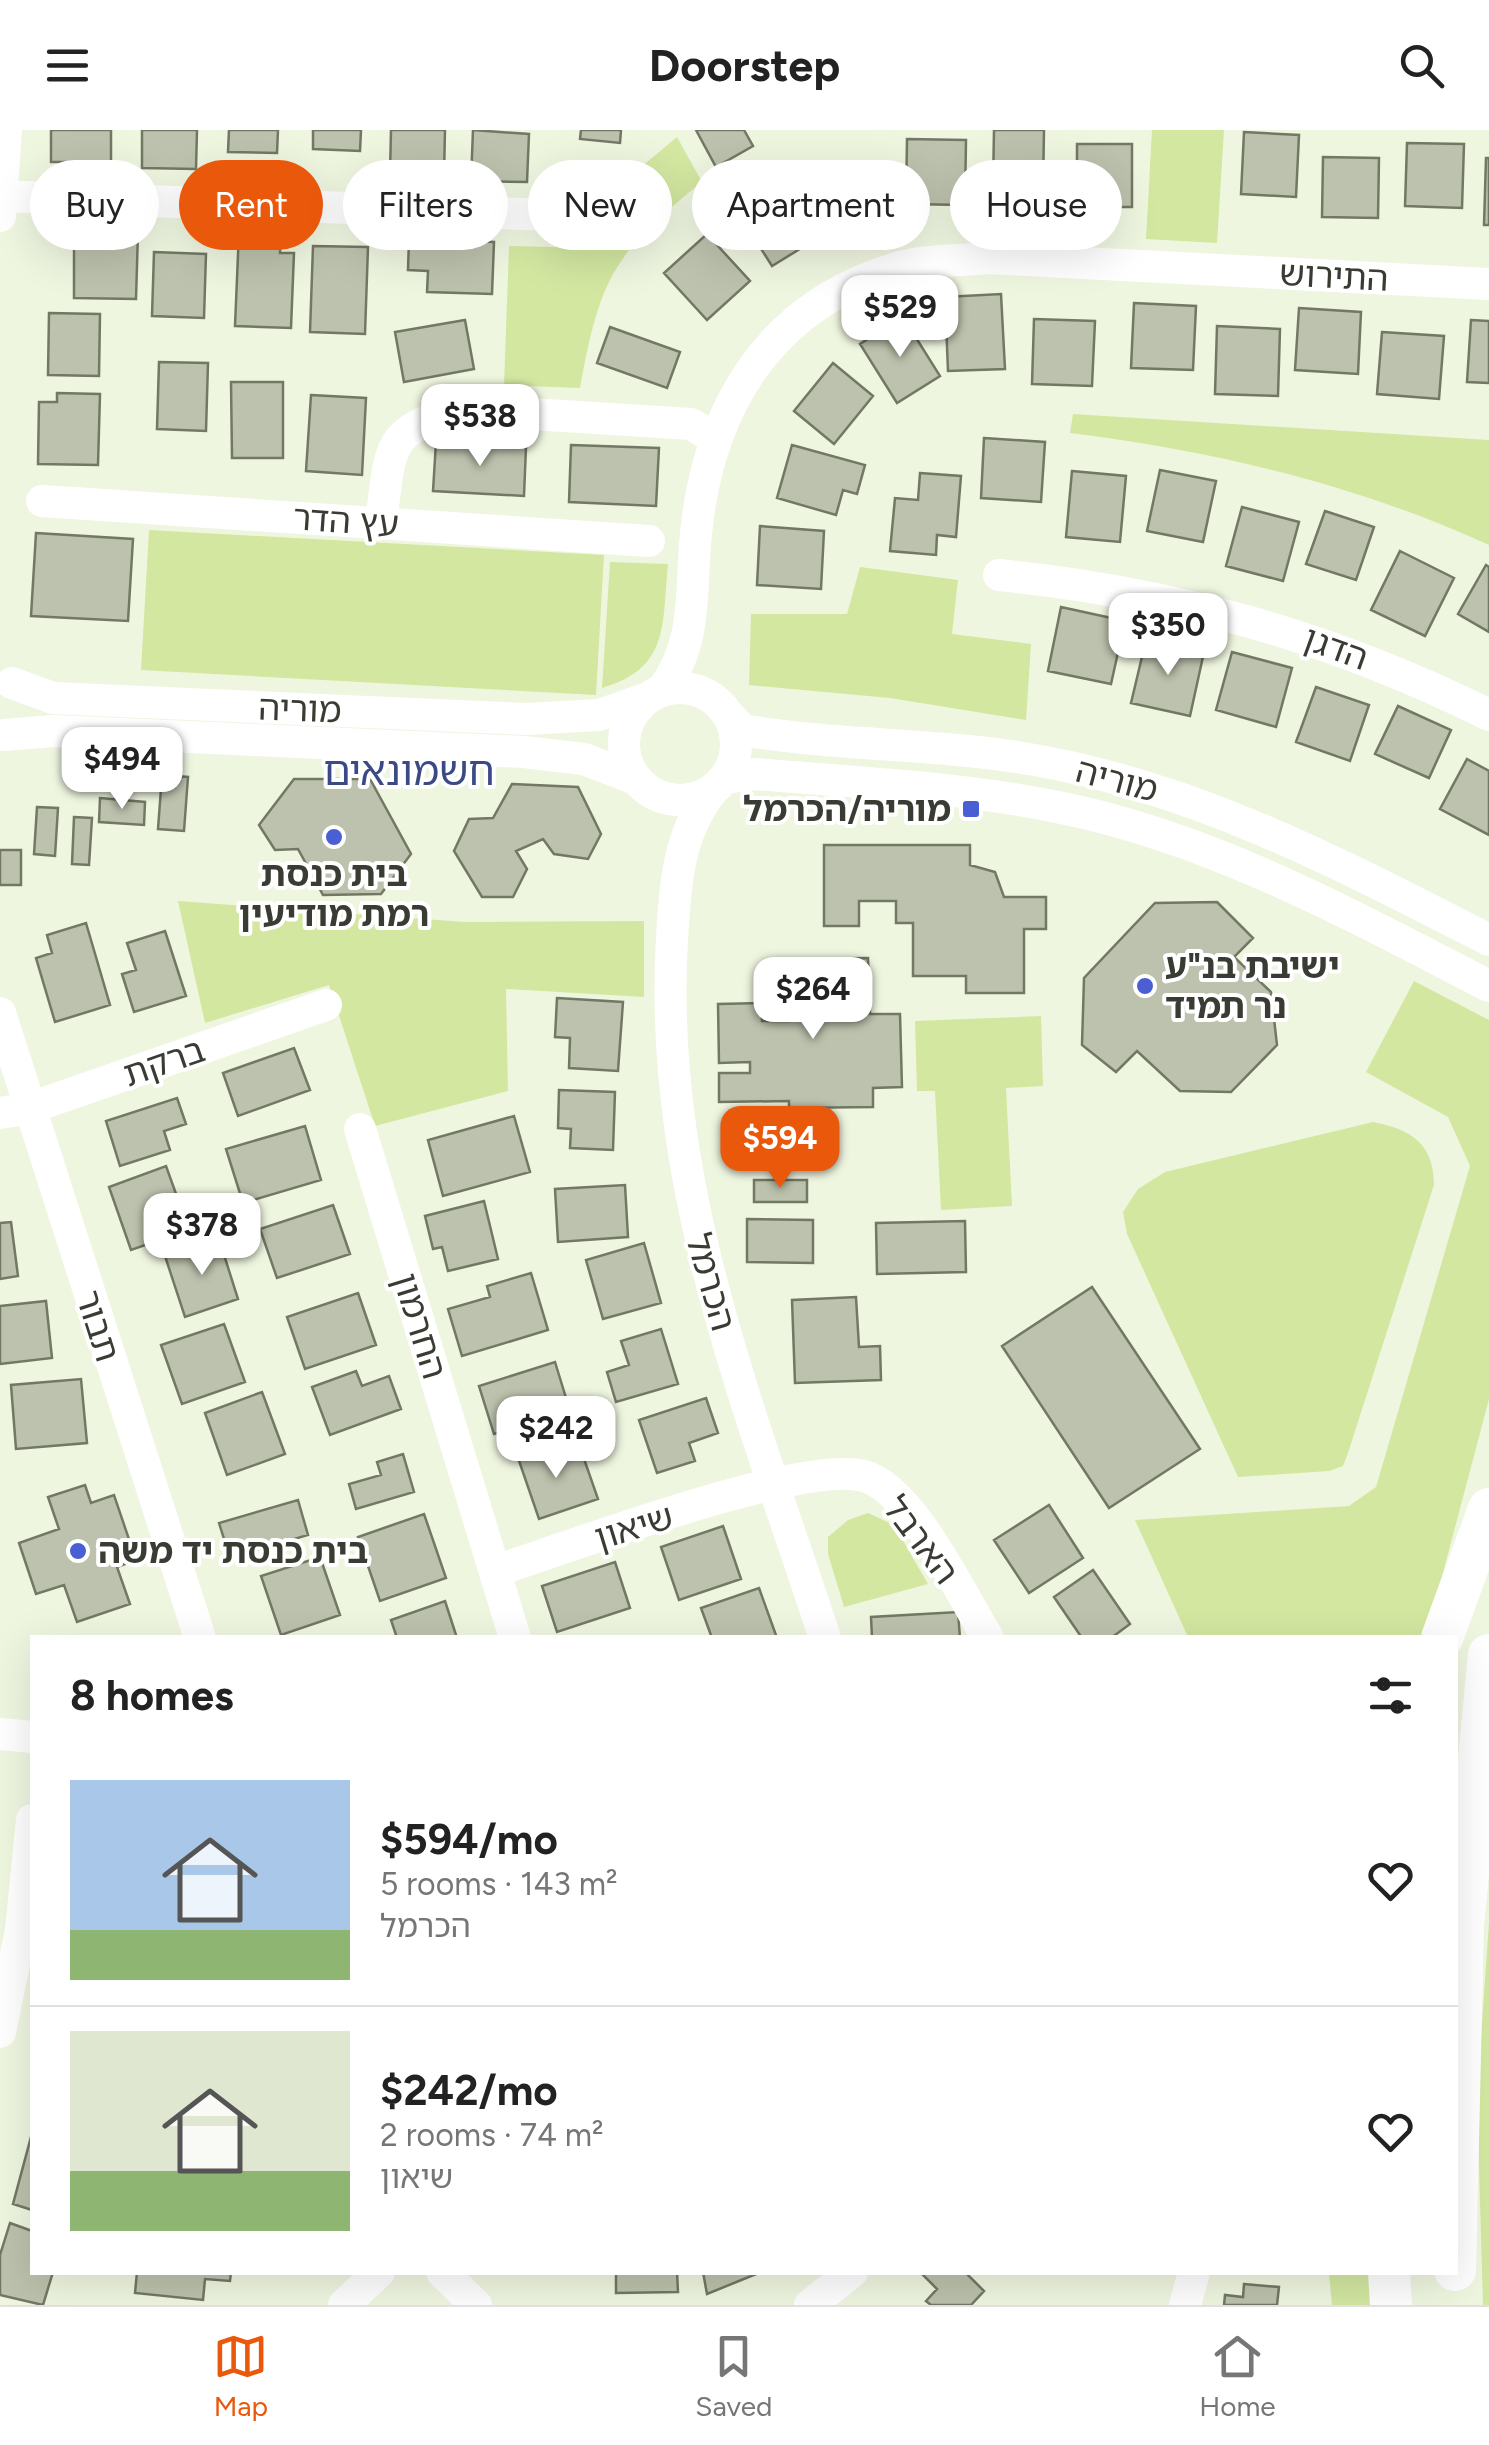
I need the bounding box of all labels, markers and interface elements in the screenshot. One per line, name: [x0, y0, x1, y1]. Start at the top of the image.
icon: menu: [40, 38, 95, 93]
text: Doorstep: [649, 38, 840, 92]
icon: search: [1394, 38, 1449, 93]
chip: Buy: [30, 160, 159, 250]
chip: Rent: [179, 160, 323, 250]
chip: Filters: [343, 160, 508, 250]
chip: New: [528, 160, 672, 250]
chip: Apartment: [692, 160, 930, 250]
chip: House: [950, 160, 1122, 250]
street label: התירוש: [1278, 252, 1390, 300]
pin: $529: [841, 275, 959, 360]
text: $529: [863, 288, 937, 326]
pin: $538: [421, 384, 539, 469]
text: $538: [443, 397, 517, 435]
street label: עץ הדר: [292, 496, 400, 546]
pin: $350: [1109, 593, 1227, 678]
text: $350: [1131, 606, 1205, 644]
street label: הדגן: [1298, 617, 1374, 679]
street label: מוריה: [258, 687, 342, 731]
pin: $494: [63, 727, 181, 812]
text: $494: [84, 740, 160, 778]
district label: חשמונאים: [323, 747, 495, 795]
street label: מוריה: [1071, 749, 1163, 811]
place label: מוריה/הכרמל: [743, 788, 951, 830]
marker: מוריה/הכרמל: [960, 798, 982, 820]
marker: בית כנסת רמת מודיעין: [323, 826, 345, 848]
place label: בית כנסת רמת מודיעין: [239, 853, 429, 935]
place label: ישיבת בנ"ע נר תמיד: [1165, 945, 1340, 1027]
pin: $264: [754, 957, 872, 1042]
text: $264: [775, 970, 851, 1008]
marker: ישיבת בנ"ע נר תמיד: [1134, 975, 1156, 997]
street label: ברקת: [118, 1029, 210, 1095]
pin: $594: [721, 1106, 839, 1191]
text: $594: [742, 1119, 818, 1157]
pin: $378: [143, 1193, 261, 1278]
text: $378: [166, 1206, 238, 1244]
street label: הכרמל: [677, 1228, 745, 1336]
street label: החרמון: [384, 1268, 456, 1384]
street label: תבור: [67, 1285, 129, 1367]
pin: $242: [497, 1396, 615, 1481]
text: $242: [518, 1409, 594, 1447]
street label: הארבל: [874, 1488, 968, 1592]
street label: שיאון: [590, 1495, 678, 1559]
place label: בית כנסת יד משה: [98, 1530, 368, 1572]
marker: בית כנסת יד משה: [67, 1540, 89, 1562]
icon: filters: [1363, 1668, 1418, 1723]
text: 8 homes: [70, 1670, 234, 1721]
text: $594/mo: [380, 1814, 558, 1865]
icon: home: [150, 1820, 270, 1940]
icon: heart: [1363, 1853, 1418, 1908]
text: 5 rooms · 143 m²: [380, 1865, 618, 1903]
text: הכרמל: [380, 1907, 471, 1945]
text: $242/mo: [380, 2065, 558, 2116]
icon: home: [150, 2071, 270, 2191]
icon: heart: [1363, 2104, 1418, 2159]
text: 2 rooms · 74 m²: [380, 2116, 604, 2154]
text: שיאון: [380, 2158, 453, 2196]
tab: Map: [213, 2329, 268, 2423]
tab: Saved: [695, 2329, 772, 2423]
tab: Home: [1199, 2329, 1276, 2423]

